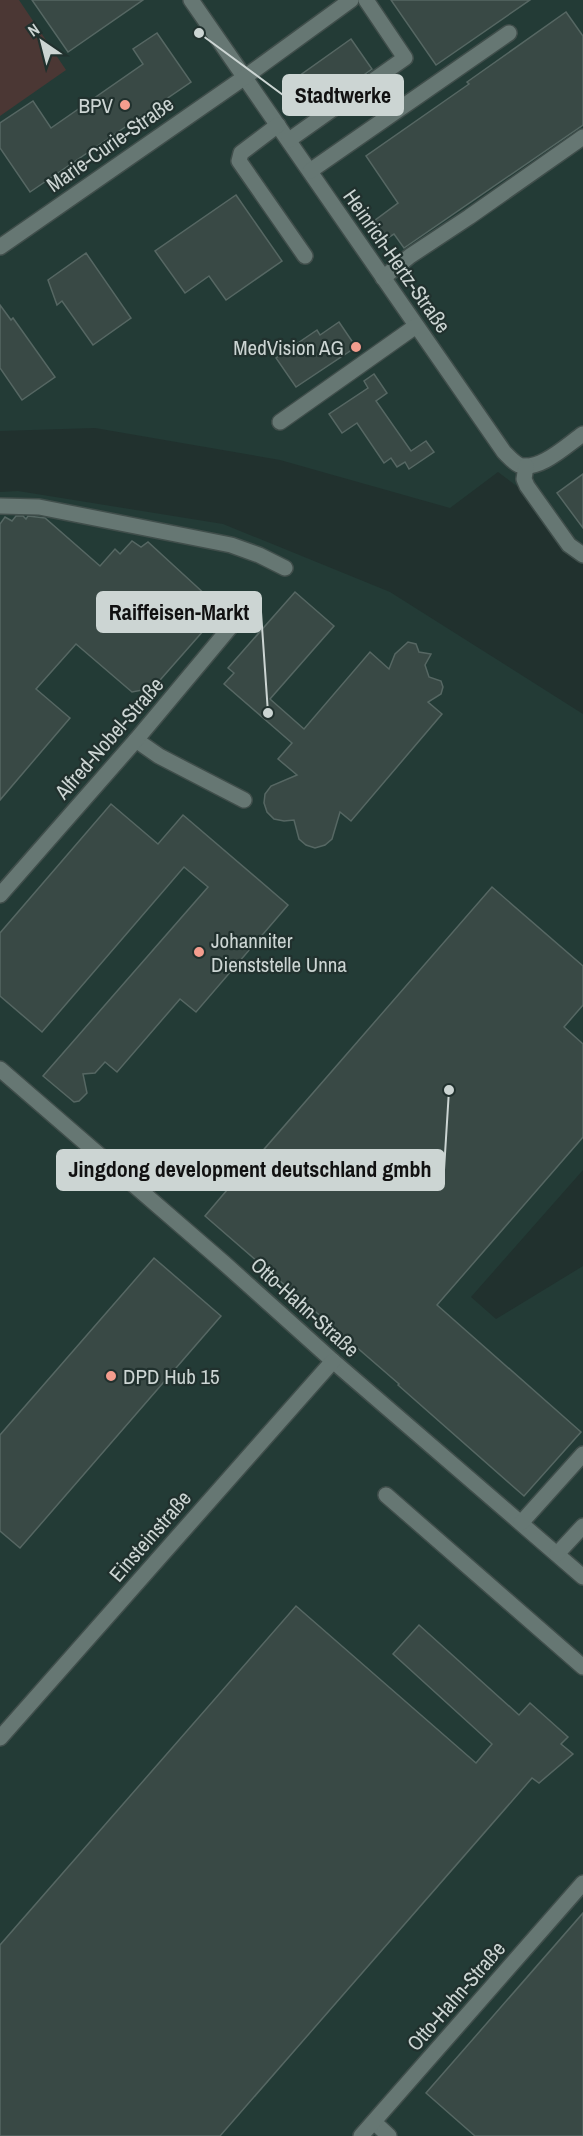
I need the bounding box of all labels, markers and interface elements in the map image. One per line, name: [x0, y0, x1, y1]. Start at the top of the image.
north arrow: [12, 12, 72, 72]
text: N: [23, 18, 44, 41]
callout: Stadtwerke: [283, 75, 403, 115]
text: Stadtwerke: [295, 80, 391, 110]
street label: Marie-Curie-Straße: [41, 89, 179, 199]
place label: BPV: [79, 91, 114, 120]
marker: BPV: [118, 98, 132, 112]
street label: Heinrich-Hertz-Straße: [337, 183, 457, 339]
place label: MedVision AG: [233, 333, 344, 362]
marker: MedVision AG: [349, 340, 363, 354]
callout: Raiffeisen-Markt: [97, 592, 261, 632]
text: Raiffeisen-Markt: [109, 597, 249, 627]
street label: Alfred-Nobel-Straße: [47, 671, 170, 806]
place label: Johanniter Dienststelle Unna: [211, 926, 347, 979]
marker: Johanniter Dienststelle Unna: [192, 945, 206, 959]
callout: Jingdong development deutschland gmbh: [57, 1150, 444, 1190]
text: Jingdong development deutschland gmbh: [69, 1154, 431, 1184]
street label: Otto-Hahn-Straße: [244, 1250, 366, 1364]
place label: DPD Hub 15: [123, 1362, 220, 1391]
marker: DPD Hub 15: [104, 1369, 118, 1383]
street label: Einsteinstraße: [102, 1484, 198, 1588]
street label: Otto-Hahn-Straße: [400, 1935, 512, 2057]

